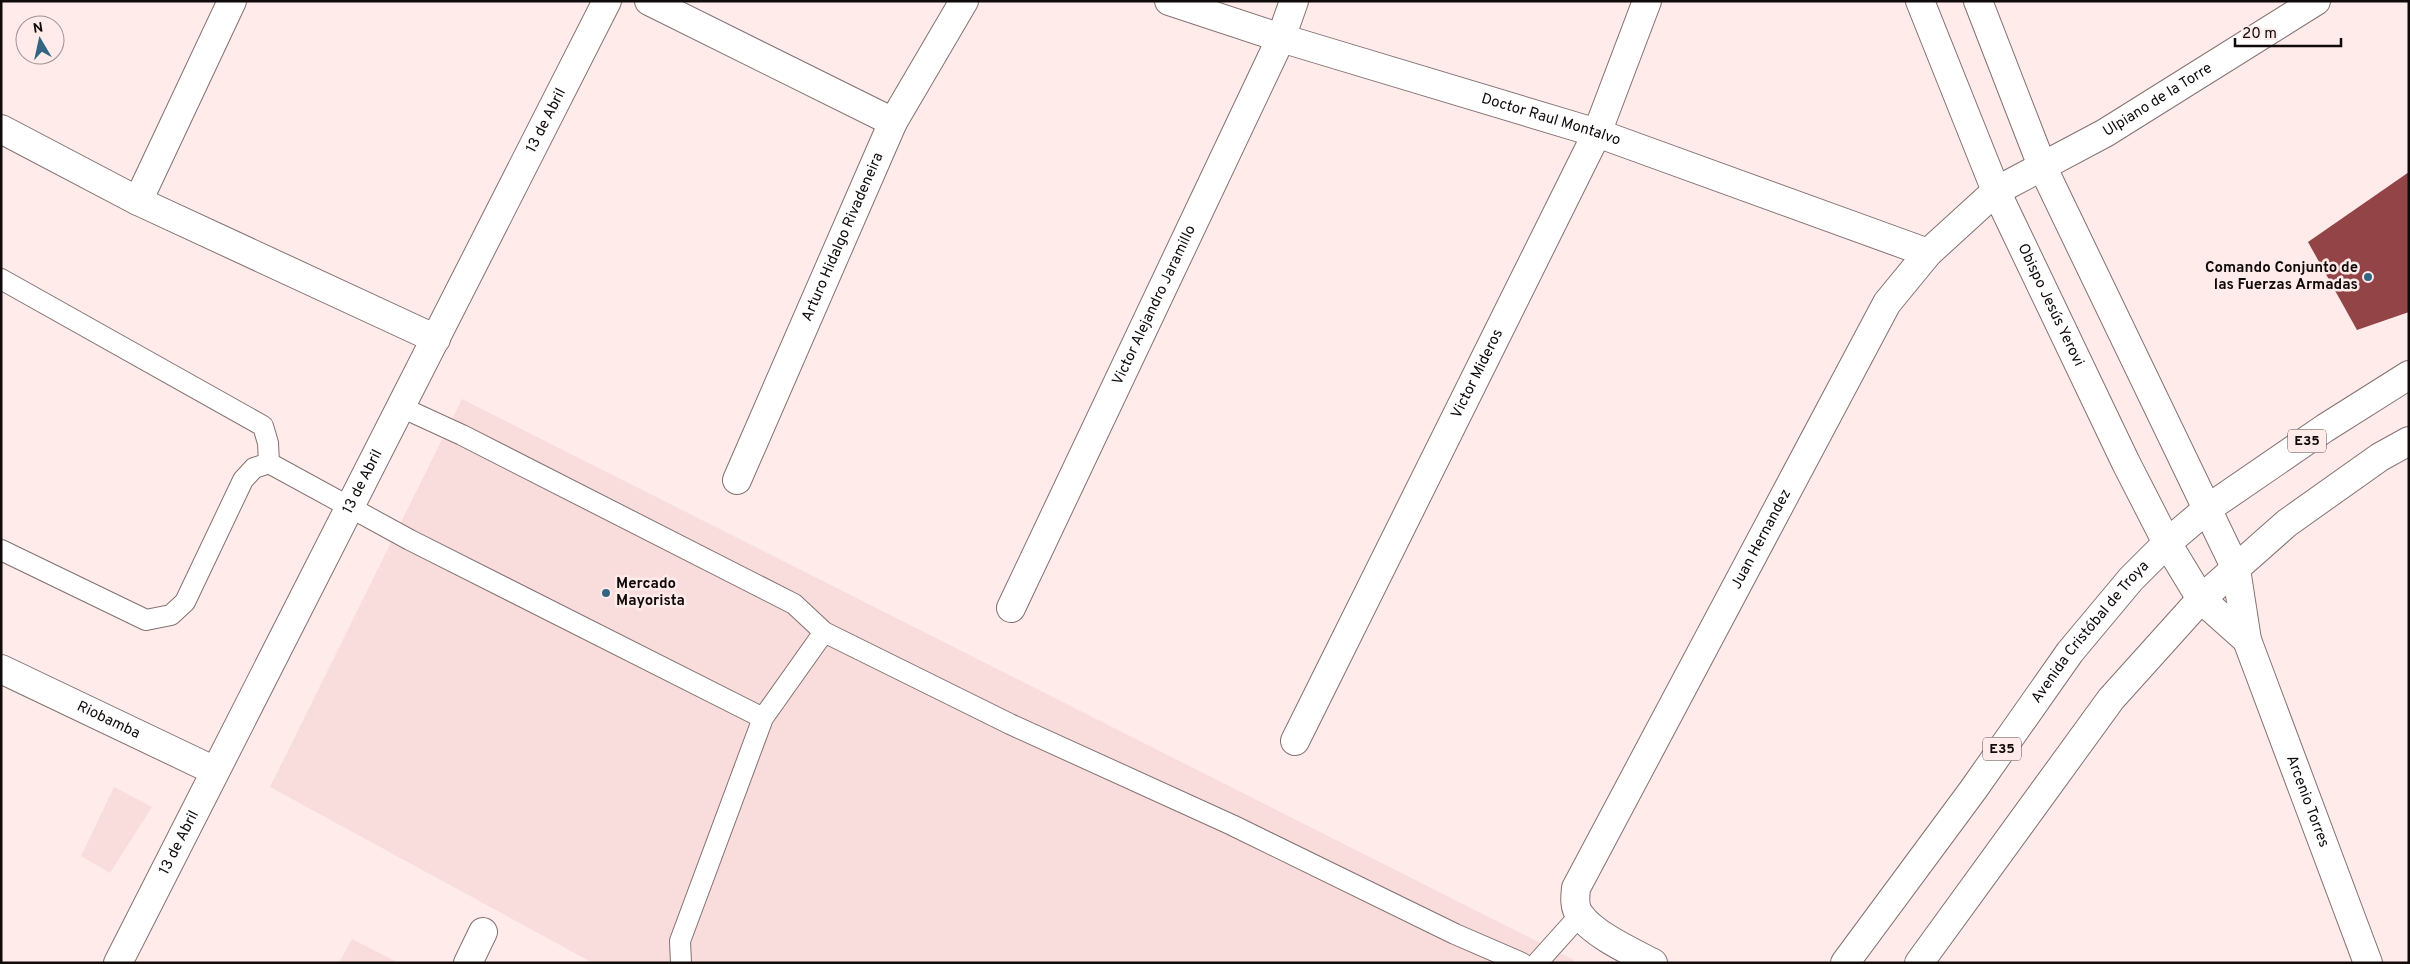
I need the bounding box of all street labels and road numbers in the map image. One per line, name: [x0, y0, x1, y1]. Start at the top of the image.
street label: Ulpiano de la Torre: [2100, 59, 2216, 141]
street label: 13 de Abril: [522, 85, 570, 156]
street label: Doctor Raul Montalvo: [1479, 89, 1623, 150]
street label: Arturo Hidalgo Rivadeneira: [798, 150, 888, 324]
street label: Victor Alejandro Jaramillo: [1108, 222, 1200, 388]
street label: Obispo Jesús Yerovi: [2013, 240, 2088, 370]
street label: Victor Mideros: [1447, 326, 1508, 422]
road number: E35: [2288, 430, 2326, 452]
street label: 13 de Abril: [338, 446, 387, 517]
street label: Juan Hernandez: [1727, 486, 1796, 593]
street label: Avenida Cristóbal de Troya: [2027, 557, 2153, 707]
street label: Riobamba: [74, 697, 143, 743]
road number: E35: [1983, 738, 2021, 761]
street label: Arcenio Torres: [2281, 752, 2333, 850]
street label: 13 de Abril: [155, 807, 203, 878]

